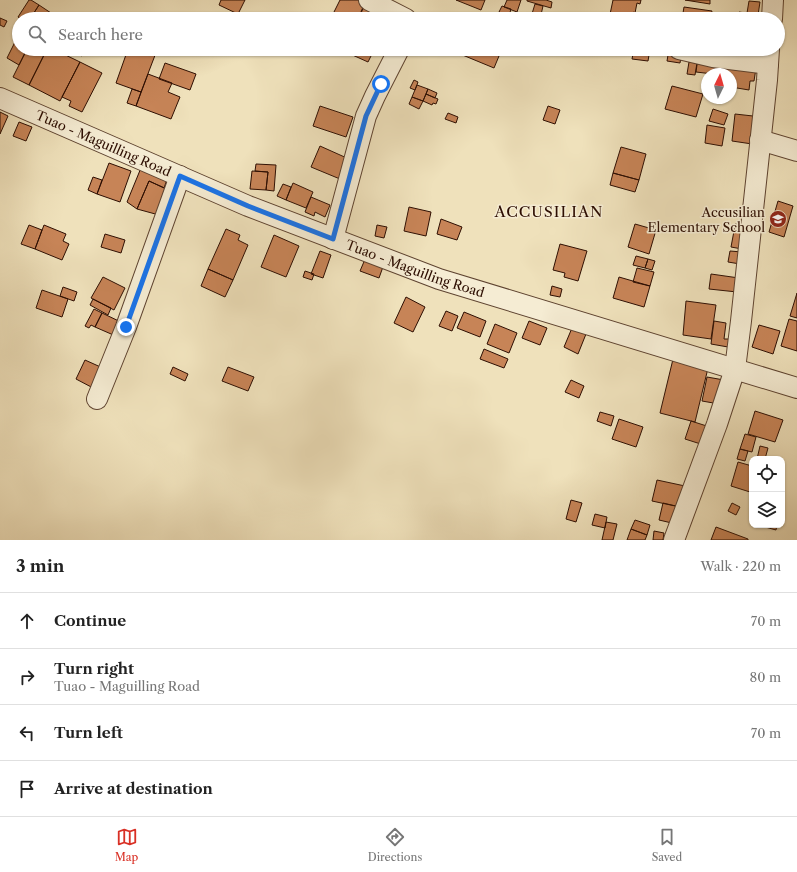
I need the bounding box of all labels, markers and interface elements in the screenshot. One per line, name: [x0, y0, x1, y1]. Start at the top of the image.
search box: [12, 12, 785, 56]
icon: search: [26, 23, 48, 45]
text: Search here: [58, 25, 143, 44]
north arrow: [701, 68, 737, 104]
route start: [372, 75, 390, 93]
street label: Tuao - Maguilling Road: [33, 107, 174, 180]
district label: ACCUSILIAN: [494, 202, 603, 221]
place label: Accusilian Elementary School: [648, 204, 765, 235]
school or university icon: Accusilian Elementary School: [768, 209, 788, 229]
street label: Tuao - Maguilling Road: [344, 236, 486, 300]
route end: [117, 318, 135, 336]
map controls: [749, 456, 785, 528]
button: locate: [749, 456, 785, 492]
button: layers: [749, 492, 785, 528]
text: 3 min: [16, 556, 65, 576]
text: Walk · 220 m: [701, 558, 781, 574]
icon: ahead: [16, 610, 38, 632]
text: Continue: [54, 611, 126, 630]
text: 70 m: [751, 613, 781, 629]
text: Turn right: [54, 659, 134, 678]
icon: right: [16, 666, 38, 688]
text: 80 m: [749, 669, 781, 685]
text: Tuao - Maguilling Road: [54, 678, 200, 694]
icon: left: [16, 722, 38, 744]
text: Turn left: [54, 723, 123, 742]
text: 70 m: [751, 725, 781, 741]
icon: arrive: [16, 778, 38, 800]
text: Arrive at destination: [54, 779, 213, 798]
tab: Map: [115, 826, 138, 864]
tab: Directions: [368, 826, 422, 864]
tab: Saved: [652, 826, 682, 864]

